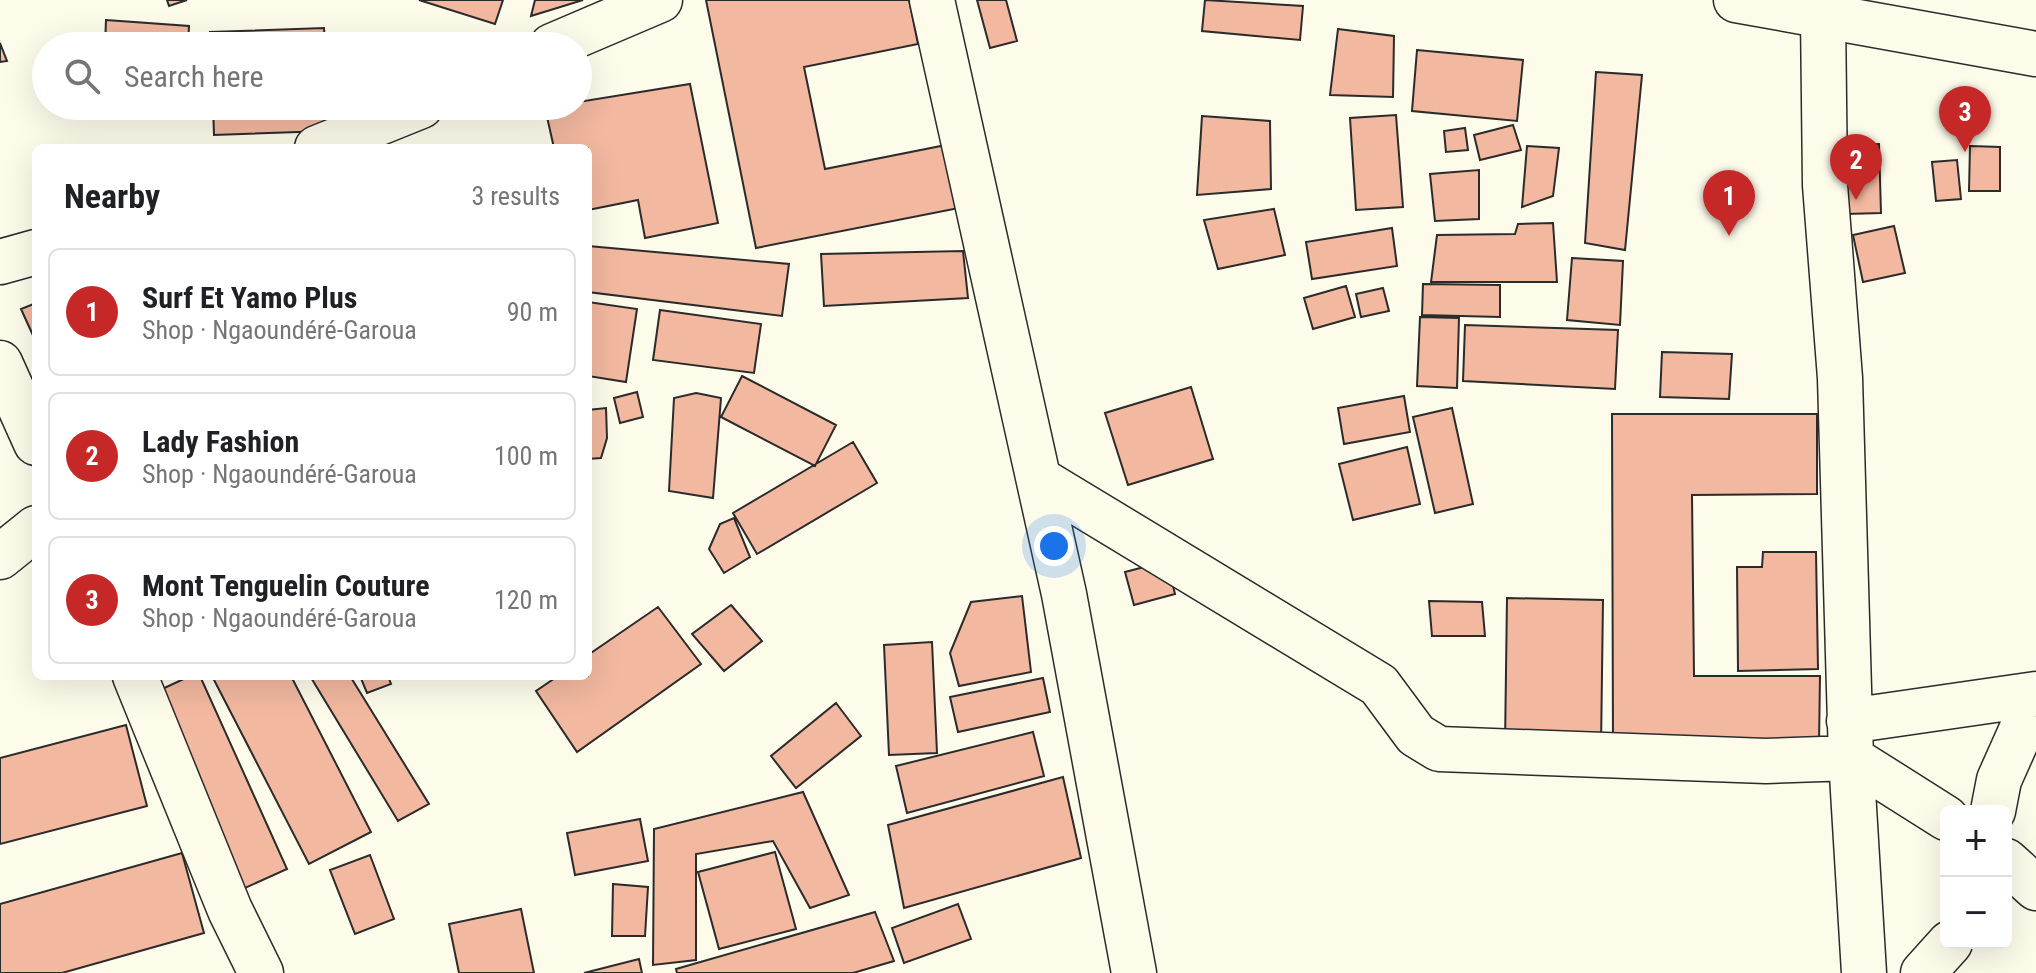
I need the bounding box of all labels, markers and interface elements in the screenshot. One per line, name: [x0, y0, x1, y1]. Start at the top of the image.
search box: [32, 32, 592, 120]
icon: search: [60, 54, 104, 98]
text: Search here: [124, 59, 264, 94]
pin: 3: [1939, 86, 1991, 152]
pin: 2: [1830, 134, 1882, 200]
pin: 1: [1703, 170, 1755, 236]
text: Nearby: [64, 176, 160, 216]
text: 3 results: [471, 181, 560, 211]
text: Surf Et Yamo Plus: [142, 280, 357, 315]
text: 1: [85, 297, 99, 327]
text: 90 m: [507, 297, 558, 327]
text: Shop · Ngaoundéré-Garoua: [142, 315, 417, 345]
text: Lady Fashion: [142, 424, 299, 459]
text: 2: [85, 441, 99, 471]
text: 100 m: [494, 441, 558, 471]
text: Shop · Ngaoundéré-Garoua: [142, 459, 417, 489]
your location: [1034, 526, 1074, 566]
text: Mont Tenguelin Couture: [142, 568, 430, 603]
text: 3: [85, 585, 99, 615]
text: 120 m: [494, 585, 558, 615]
text: Shop · Ngaoundéré-Garoua: [142, 603, 417, 633]
map controls: [1940, 805, 2012, 949]
button: +: [1940, 805, 2012, 877]
button: −: [1940, 877, 2012, 949]

